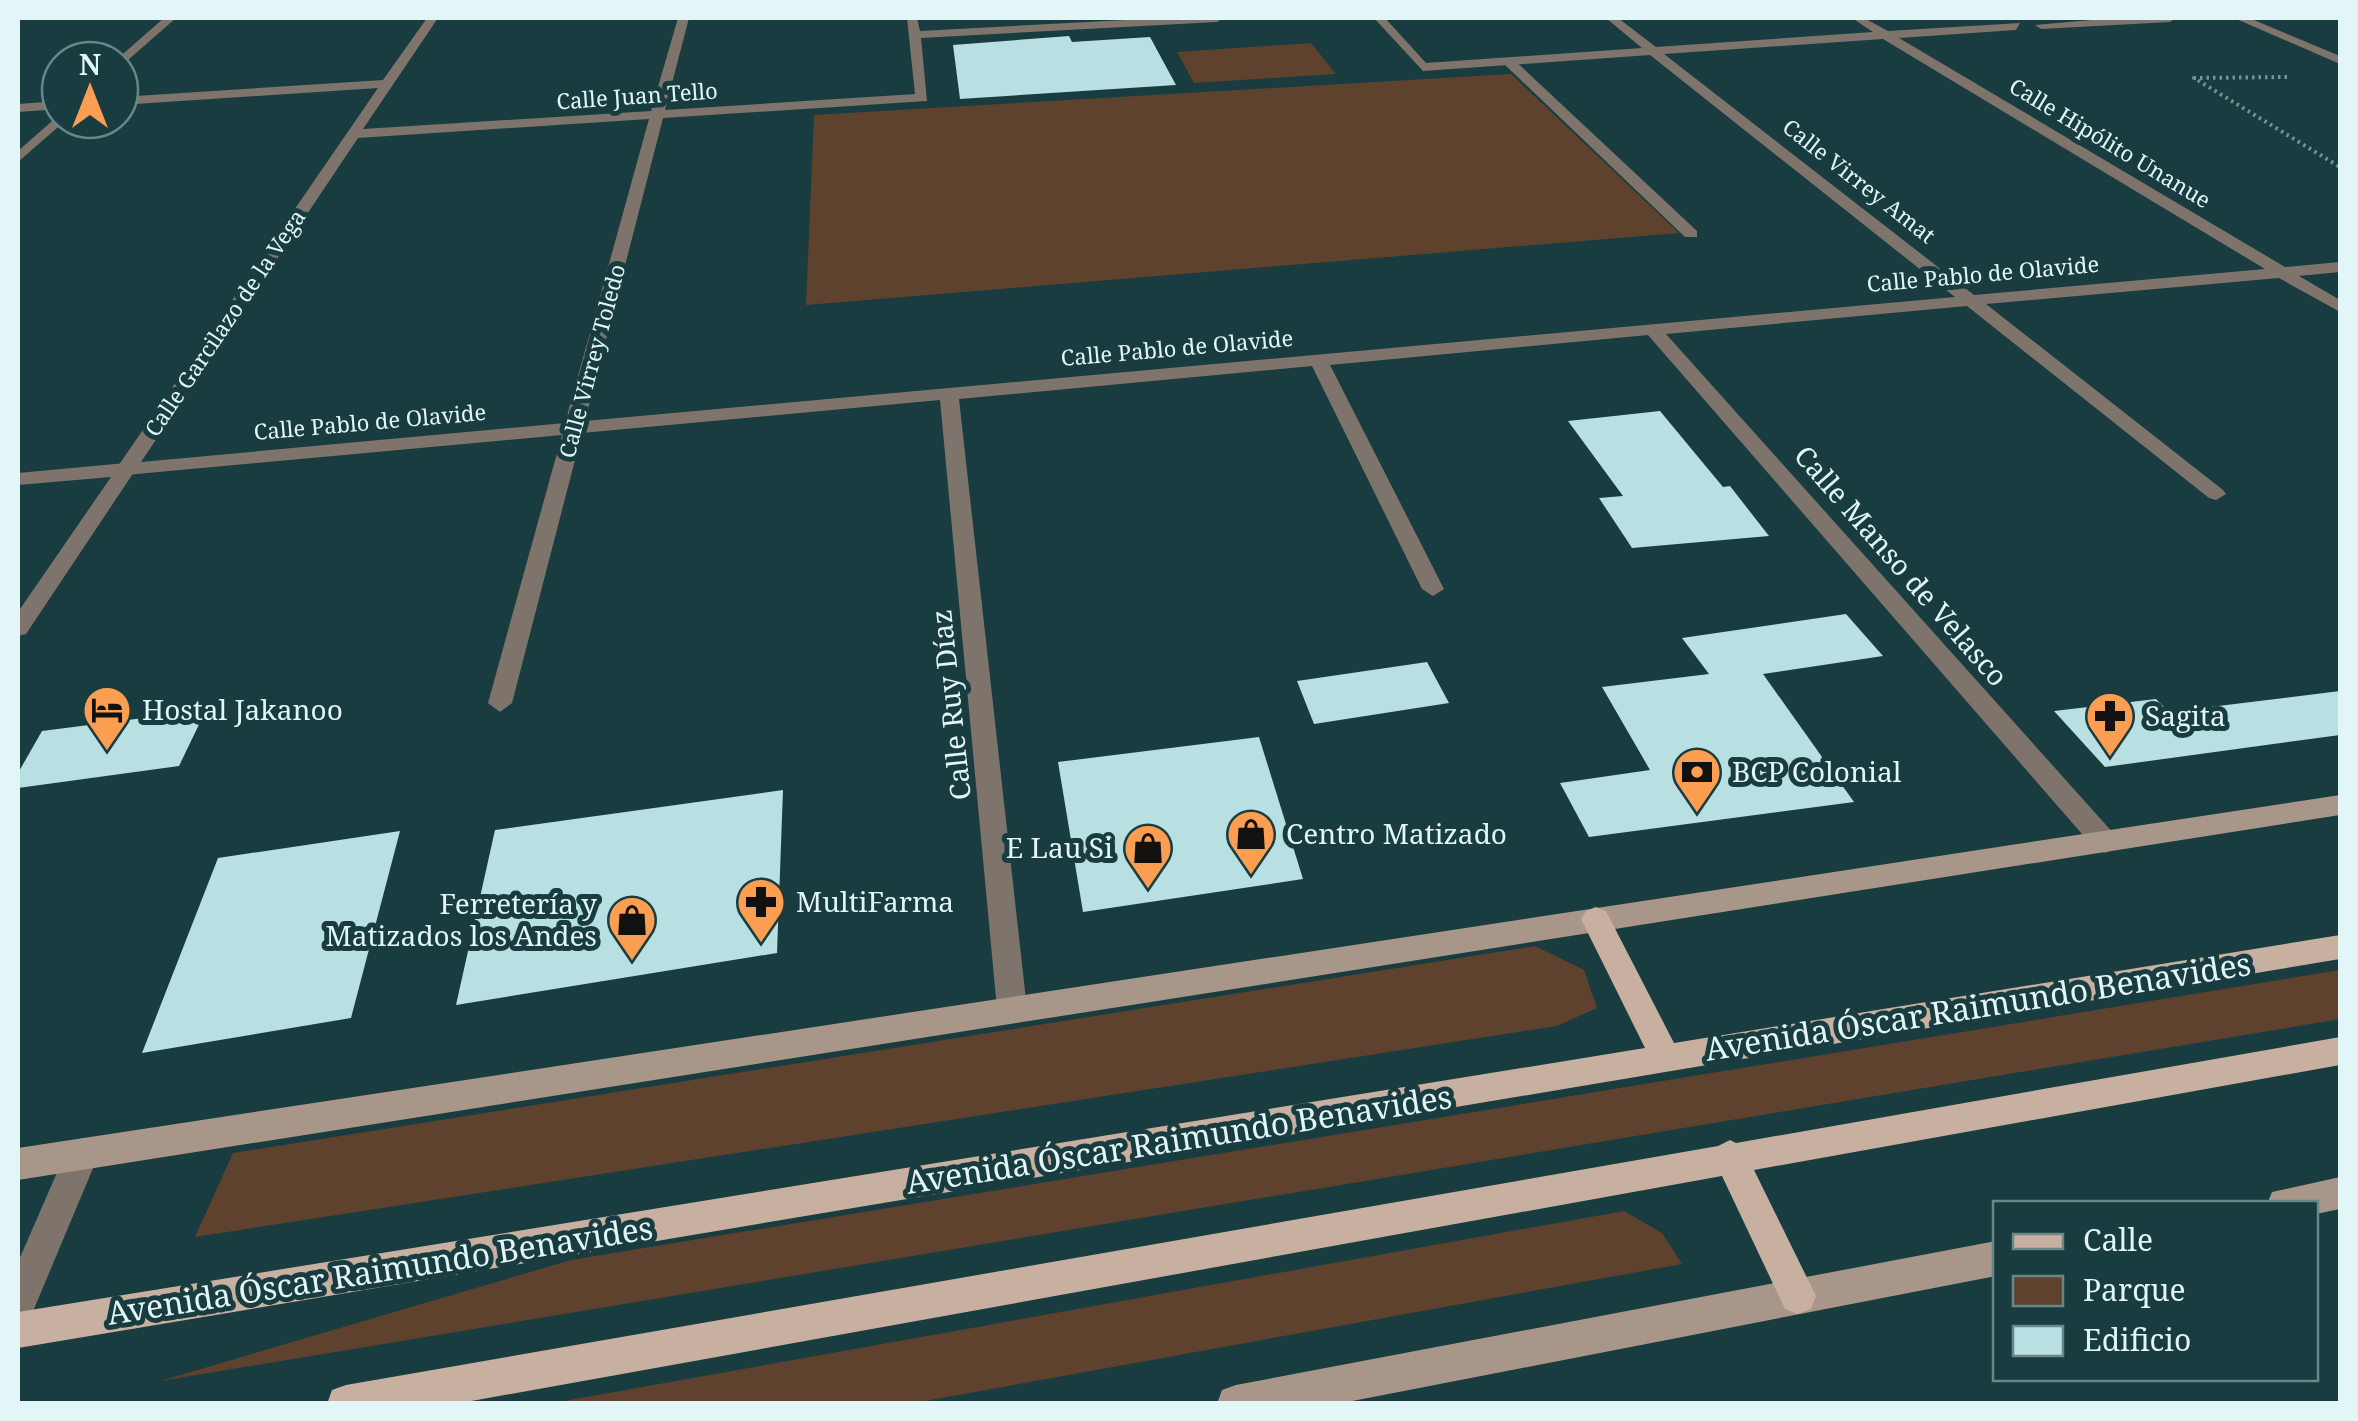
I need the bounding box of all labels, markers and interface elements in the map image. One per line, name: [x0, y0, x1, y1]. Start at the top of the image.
north arrow: [40, 40, 140, 140]
text: N: [79, 45, 101, 83]
street label: Calle Hipólito Unanue: [2004, 70, 2217, 214]
street label: Calle Juan Tello: [555, 74, 719, 116]
street label: Calle Virrey Amat: [1777, 111, 1942, 249]
street label: Calle Garcilazo de la Vega: [137, 203, 311, 442]
street label: Calle Pablo de Olavide: [1866, 248, 2100, 298]
street label: Calle Virrey Toledo: [551, 261, 631, 461]
street label: Calle Pablo de Olavide: [1060, 322, 1294, 372]
street label: Calle Pablo de Olavide: [253, 396, 487, 446]
street label: Calle Manso de Velasco: [1787, 437, 2017, 694]
street label: Calle Ruy Díaz: [921, 608, 979, 802]
hotel icon: Hostal Jakanoo: [81, 684, 133, 752]
place label: Hostal Jakanoo: [142, 690, 343, 728]
pharmacy icon: Sagita: [2084, 690, 2136, 758]
place label: Sagita: [2145, 696, 2226, 734]
bank icon: BCP Colonial: [1671, 746, 1723, 814]
place label: BCP Colonial: [1732, 752, 1902, 790]
shop icon: Centro Matizado: [1225, 808, 1277, 876]
place label: Centro Matizado: [1286, 814, 1507, 852]
shop icon: E Lau Si: [1122, 822, 1174, 890]
place label: E Lau Si: [1006, 828, 1113, 866]
pharmacy icon: MultiFarma: [735, 876, 787, 944]
place label: MultiFarma: [796, 882, 954, 920]
place label: Ferretería y Matizados los Andes: [325, 884, 597, 954]
shop icon: Ferretería y Matizados los Andes: [606, 894, 658, 962]
street label: Avenida Óscar Raimundo Benavides: [1702, 941, 2254, 1070]
street label: Avenida Óscar Raimundo Benavides: [903, 1074, 1455, 1203]
legend: [1993, 1201, 2318, 1381]
street label: Avenida Óscar Raimundo Benavides: [104, 1205, 656, 1334]
text: Calle: [2083, 1219, 2153, 1260]
text: Parque: [2083, 1269, 2186, 1310]
text: Edificio: [2083, 1319, 2191, 1360]

